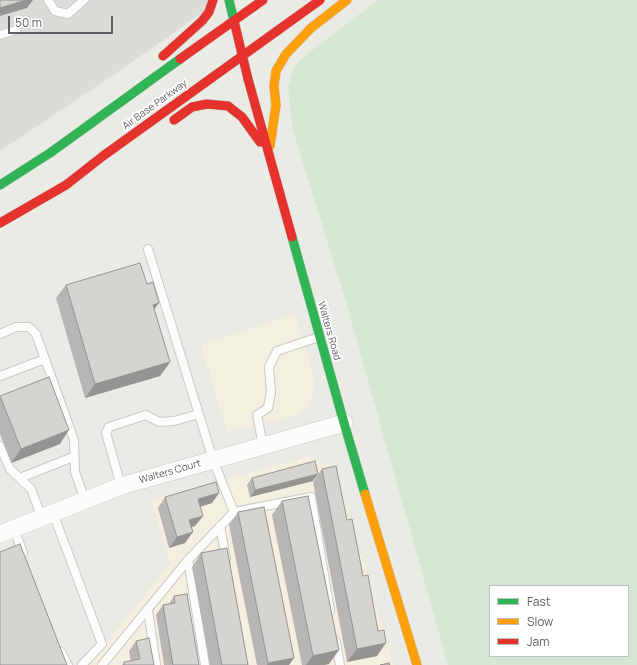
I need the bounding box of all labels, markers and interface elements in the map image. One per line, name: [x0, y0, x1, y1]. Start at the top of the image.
scale bar: [10, 8, 115, 34]
text: 50 m: [15, 14, 42, 31]
street label: Air Base Parkway: [120, 78, 190, 132]
street label: Walters Road: [315, 300, 343, 362]
street label: Walters Court: [138, 457, 202, 487]
legend: [489, 585, 629, 657]
text: Fast: [527, 593, 551, 610]
text: Slow: [527, 613, 553, 630]
text: Jam: [527, 633, 549, 650]

